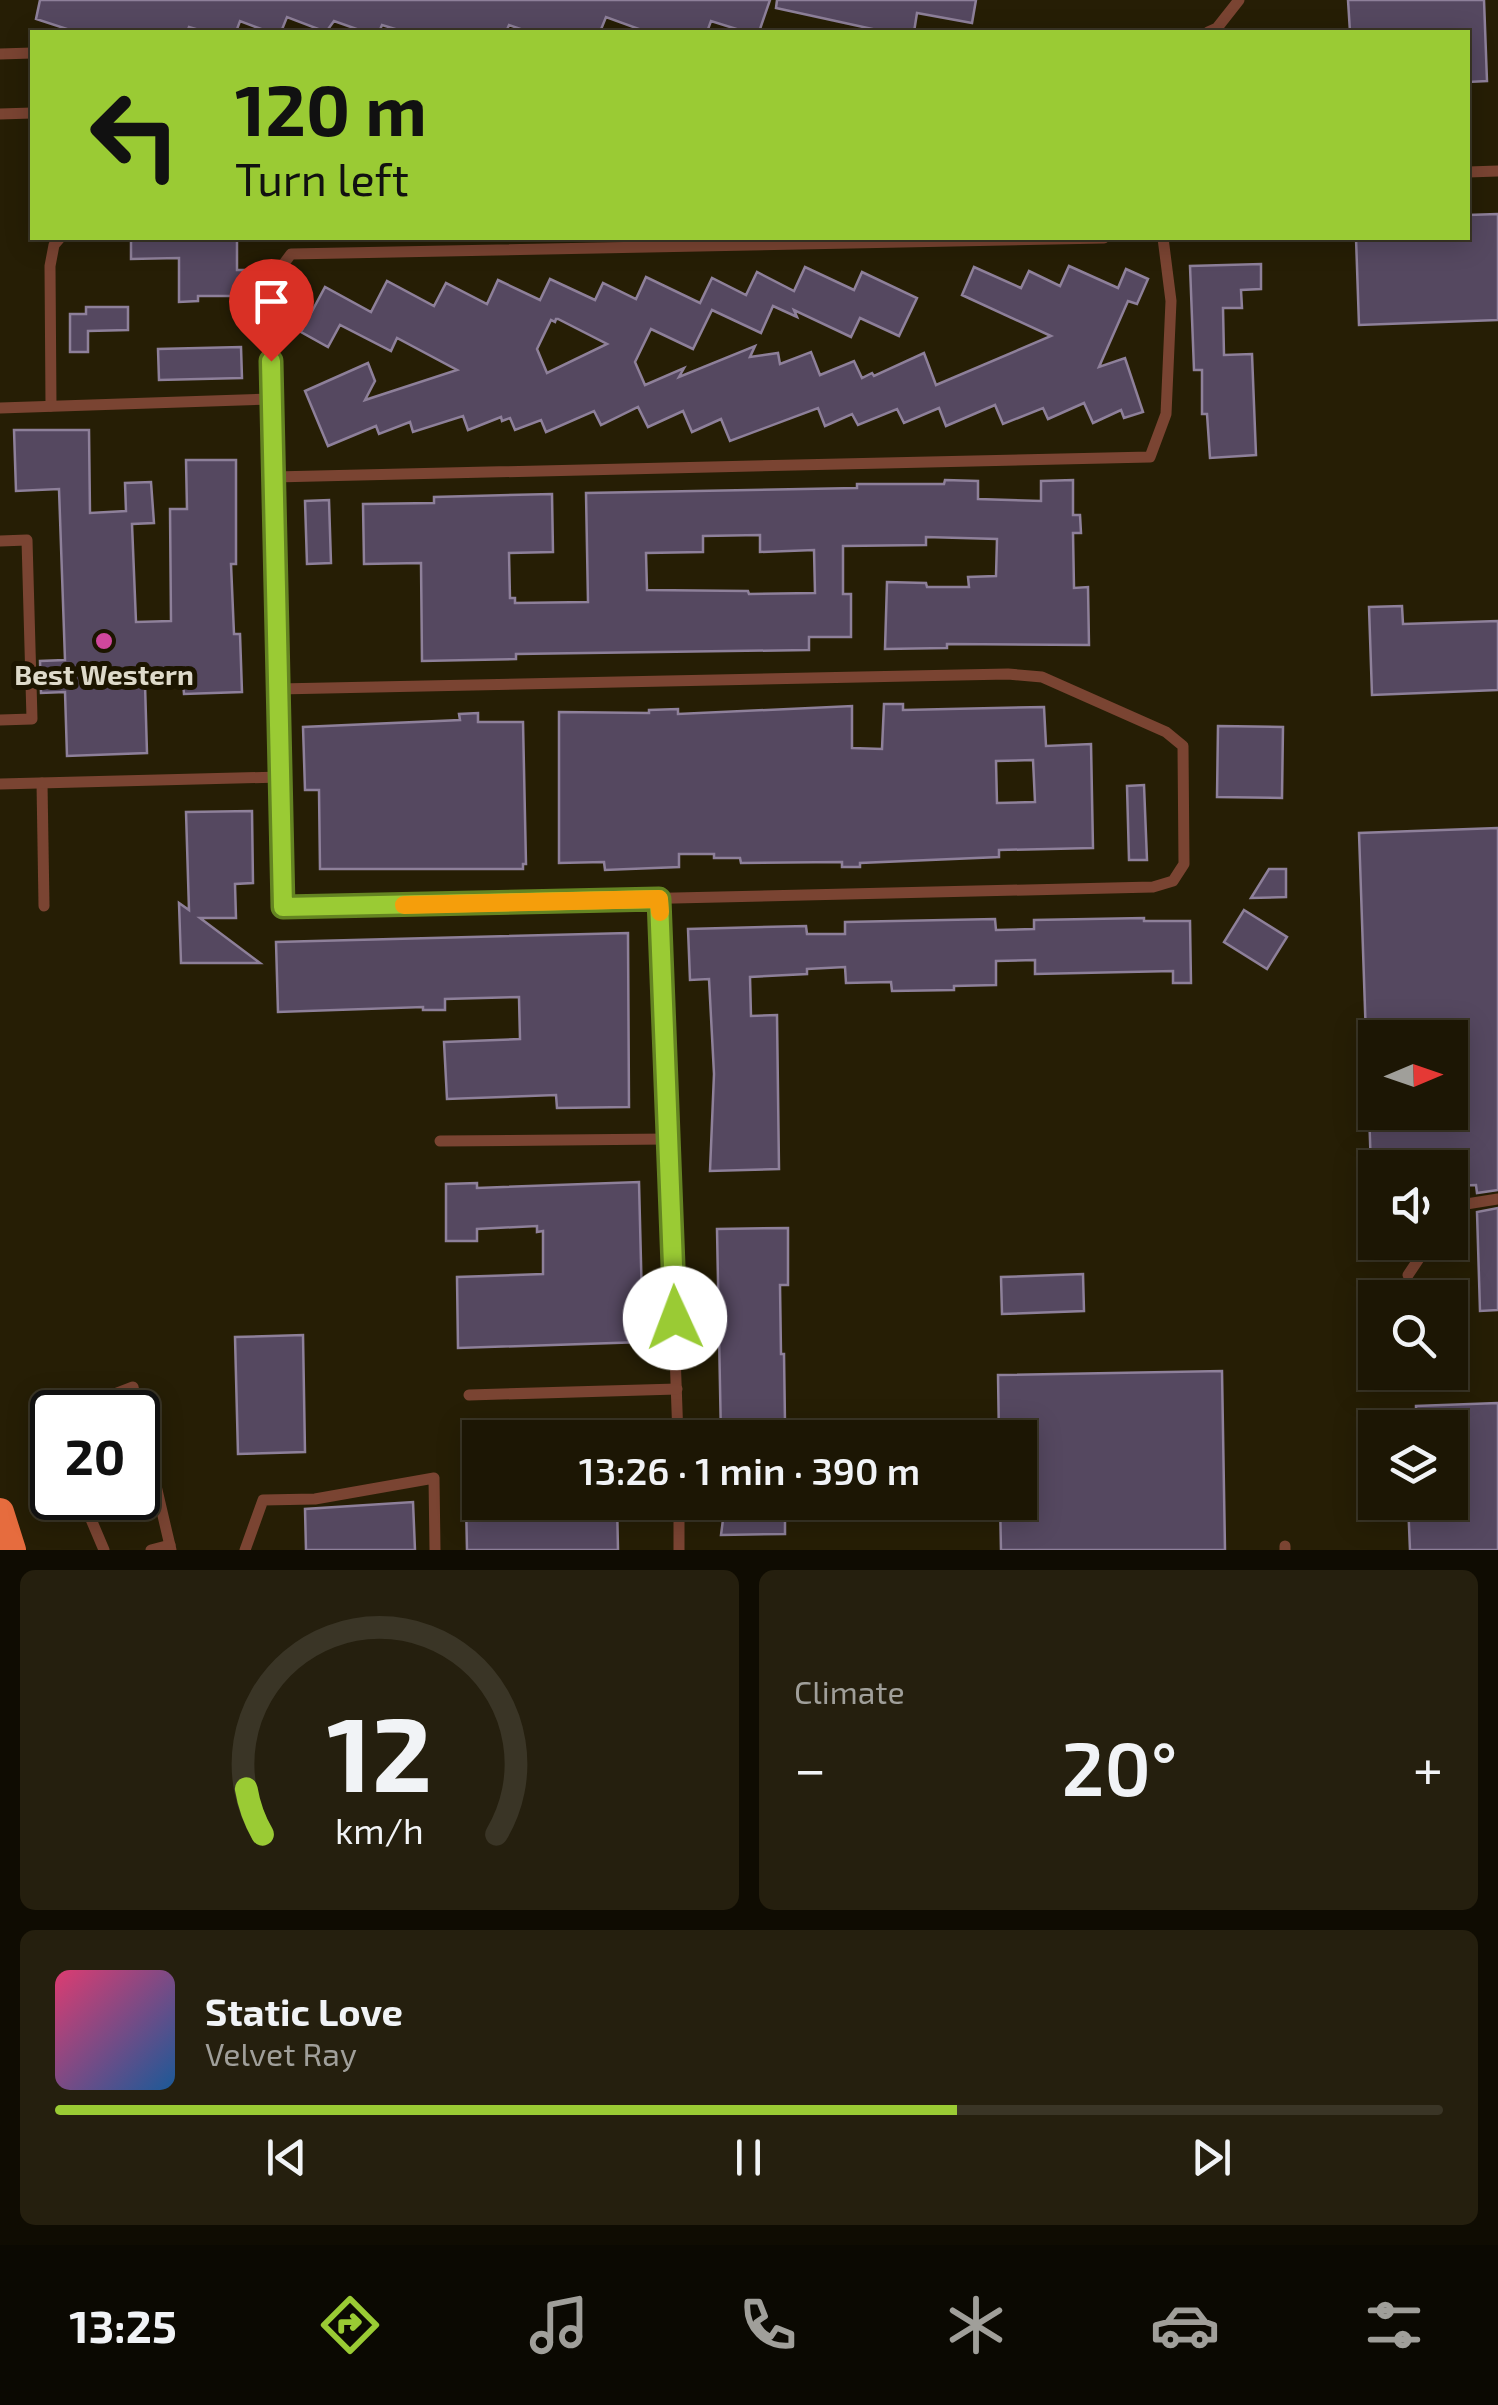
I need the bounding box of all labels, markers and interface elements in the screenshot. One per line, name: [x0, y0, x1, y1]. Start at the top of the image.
text: 120 m: [235, 66, 427, 150]
icon: left: [70, 70, 200, 200]
text: Turn left: [235, 151, 409, 205]
pin: [229, 259, 314, 362]
icon: arrive: [244, 274, 299, 329]
marker: Best Western: [93, 630, 115, 652]
place label: Best Western: [14, 657, 194, 691]
north arrow: [1358, 1020, 1468, 1130]
map controls: [1358, 1020, 1468, 1520]
button: sound: [1358, 1150, 1468, 1260]
position arrow: [623, 1266, 727, 1370]
button: search: [1358, 1280, 1468, 1390]
speed limit sign: 20: [30, 1390, 160, 1520]
button: layers: [1358, 1410, 1468, 1520]
text: 13:26 · 1 min · 390 m: [579, 1447, 920, 1493]
text: Climate: [794, 1672, 905, 1710]
text: 12: [327, 1688, 432, 1813]
text: 20°: [1062, 1721, 1177, 1811]
text: −: [794, 1734, 826, 1800]
text: +: [1413, 1734, 1443, 1800]
text: km/h: [335, 1808, 424, 1851]
text: Static Love: [205, 1988, 403, 2034]
text: Velvet Ray: [205, 2034, 357, 2072]
icon: previous: [259, 2130, 314, 2185]
icon: pause: [721, 2130, 776, 2185]
icon: next: [1184, 2130, 1239, 2185]
icon: directions: [315, 2290, 385, 2360]
icon: music: [524, 2290, 594, 2360]
icon: phone: [733, 2290, 803, 2360]
icon: climate: [941, 2290, 1011, 2360]
icon: car: [1150, 2290, 1220, 2360]
icon: filters: [1359, 2290, 1429, 2360]
text: 13:25: [69, 2298, 177, 2352]

